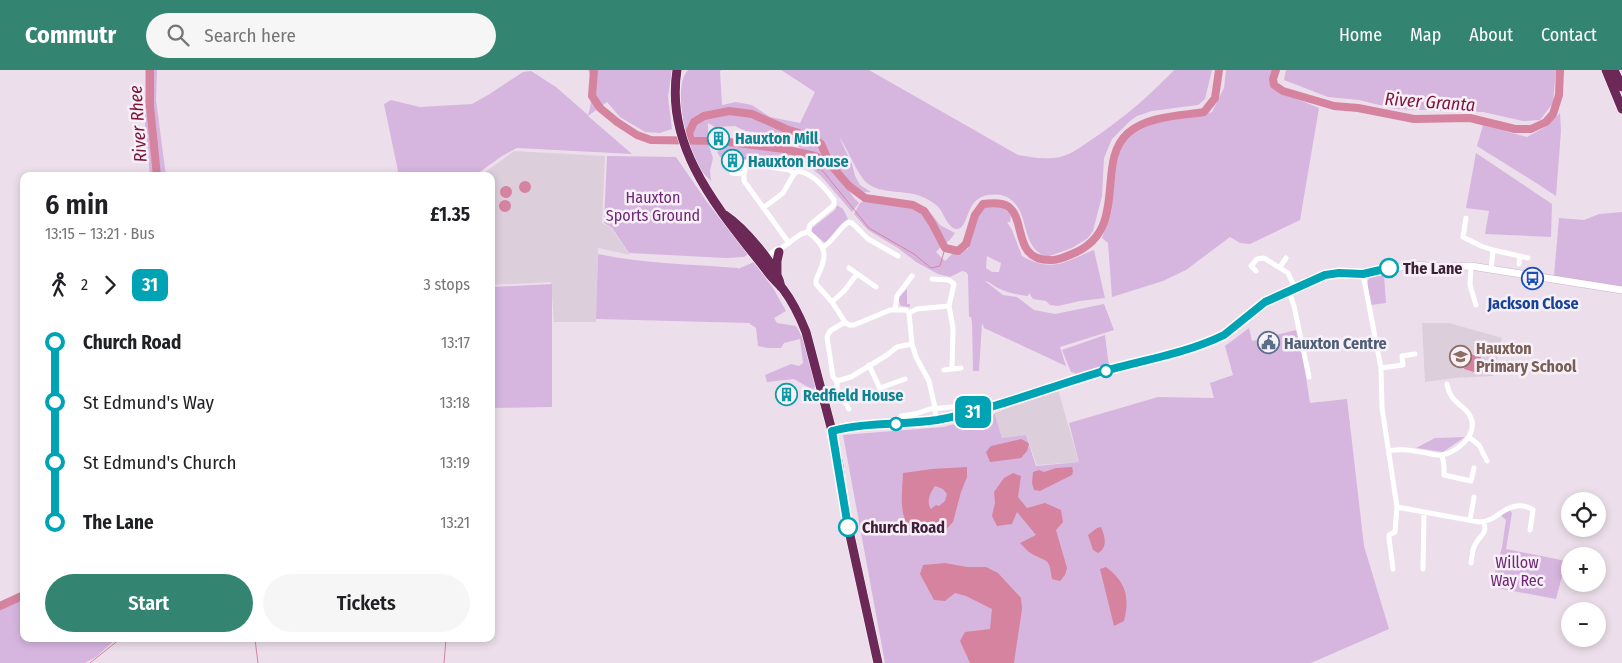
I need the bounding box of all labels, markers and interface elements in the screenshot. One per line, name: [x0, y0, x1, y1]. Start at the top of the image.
search box: [146, 13, 496, 58]
text: Commutr: [25, 21, 116, 49]
icon: search: [164, 21, 192, 49]
text: Search here: [204, 24, 296, 47]
text: Home: [1339, 24, 1382, 46]
text: Map: [1410, 24, 1441, 46]
text: About: [1469, 24, 1513, 46]
text: Contact: [1541, 24, 1597, 46]
water label: River Rhee: [124, 84, 152, 163]
water label: River Granta: [1384, 88, 1476, 116]
building icon: Hauxton Mill: [707, 126, 731, 150]
place label: Hauxton Mill: [735, 129, 819, 148]
building icon: Hauxton House: [720, 149, 744, 173]
place label: Hauxton House: [748, 152, 849, 171]
text: 6 min: [45, 188, 109, 221]
park label: Hauxton Sports Ground: [606, 188, 700, 225]
text: £1.35: [430, 203, 470, 226]
text: 13:15 – 13:21 · Bus: [45, 224, 155, 243]
marker: The Lane: [1379, 258, 1399, 278]
place label: The Lane: [1403, 259, 1462, 278]
bus stop icon: Jackson Close: [1521, 267, 1545, 291]
icon: walk: [45, 271, 73, 299]
icon: forward: [96, 271, 124, 299]
text: 31: [142, 274, 158, 296]
text: 2: [81, 275, 88, 294]
text: 3 stops: [423, 275, 470, 294]
place label: Jackson Close: [1486, 294, 1579, 313]
text: Church Road: [83, 331, 181, 354]
public building icon: Hauxton Centre: [1256, 331, 1280, 355]
text: 13:17: [441, 333, 470, 352]
place label: Hauxton Centre: [1284, 334, 1387, 353]
place label: Hauxton Primary School: [1476, 339, 1577, 376]
school or university icon: Hauxton Primary School: [1448, 345, 1472, 369]
unlabelled marker: [1099, 364, 1113, 378]
building icon: Redfield House: [775, 383, 799, 407]
place label: Redfield House: [803, 386, 903, 405]
text: St Edmund's Way: [83, 391, 214, 414]
text: 13:18: [440, 393, 470, 412]
line badge: 31: [950, 396, 996, 428]
text: 31: [965, 401, 981, 423]
unlabelled marker: [889, 417, 903, 431]
text: St Edmund's Church: [83, 451, 236, 474]
text: 13:19: [440, 453, 470, 472]
map controls: [1561, 492, 1606, 647]
button: locate: [1561, 492, 1606, 537]
text: The Lane: [83, 511, 154, 534]
text: 13:21: [440, 513, 470, 532]
marker: Church Road: [838, 517, 858, 537]
place label: Church Road: [862, 518, 945, 537]
button: +: [1561, 547, 1606, 592]
park label: Willow Way Rec: [1490, 553, 1544, 590]
button: Start: [45, 574, 253, 632]
button: Tickets: [263, 574, 470, 632]
button: −: [1561, 602, 1606, 647]

